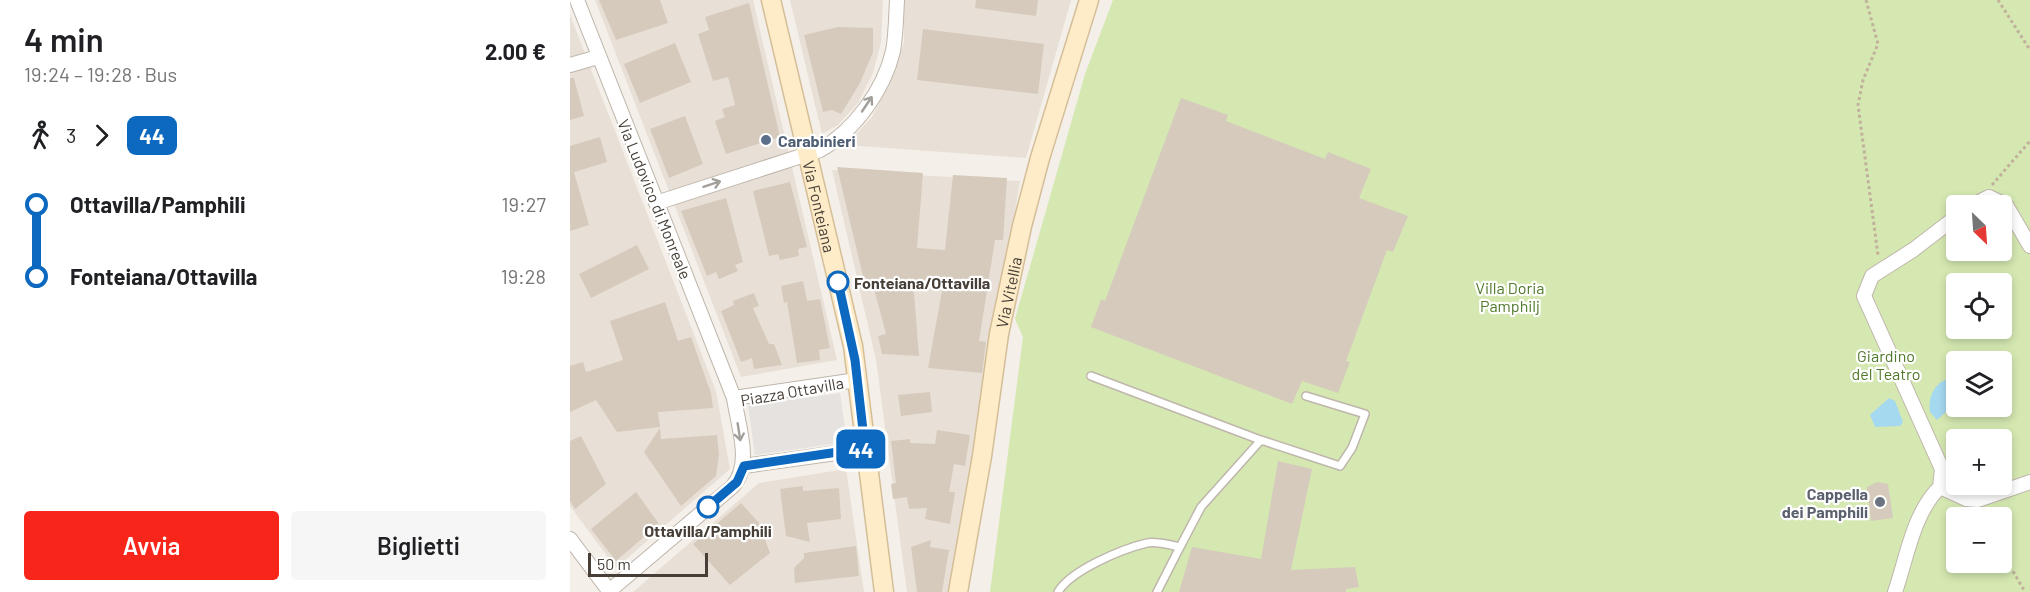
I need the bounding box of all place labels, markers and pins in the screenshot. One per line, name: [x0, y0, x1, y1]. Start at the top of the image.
place label: Carabinieri: [778, 131, 856, 150]
marker: Carabinieri: [759, 133, 773, 147]
marker: Fonteiana/Ottavilla: [827, 271, 849, 293]
place label: Fonteiana/Ottavilla: [854, 273, 990, 292]
place label: Cappella dei Pamphili: [1782, 484, 1868, 521]
marker: Cappella dei Pamphili: [1873, 495, 1887, 509]
marker: Ottavilla/Pamphili: [697, 496, 719, 518]
place label: Ottavilla/Pamphili: [644, 521, 772, 540]

